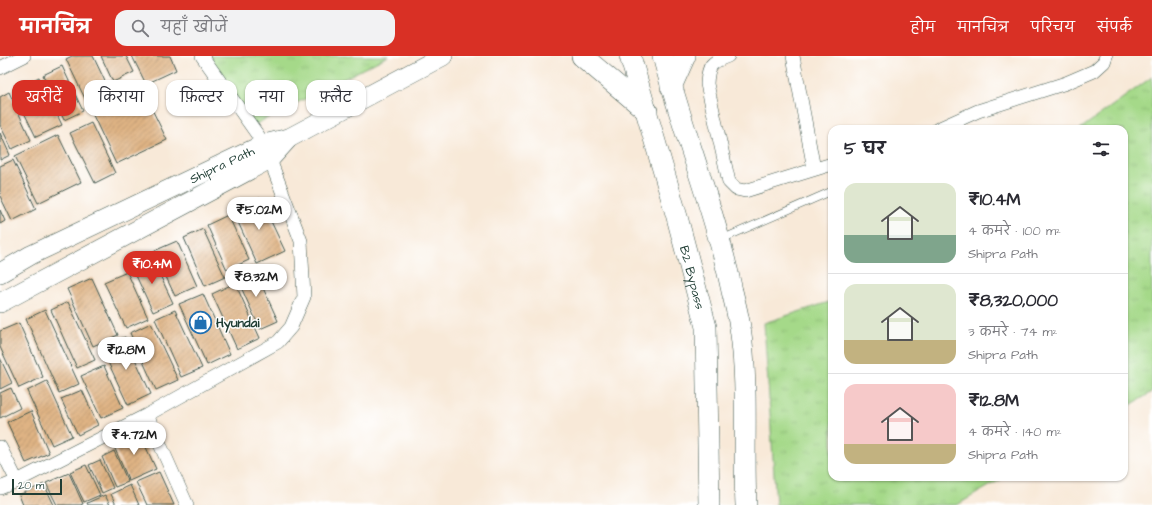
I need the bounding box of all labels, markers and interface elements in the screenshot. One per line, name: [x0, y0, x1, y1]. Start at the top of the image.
search box: [115, 10, 395, 46]
text: मानचित्र: [20, 14, 91, 41]
icon: search: [129, 17, 151, 39]
text: यहाँ खोजें: [161, 17, 227, 38]
text: होम: [911, 18, 935, 38]
text: मानचित्र: [957, 18, 1009, 38]
text: परिचय: [1031, 18, 1075, 38]
text: संपर्क: [1097, 18, 1132, 38]
chip: खरीदें: [12, 80, 76, 116]
chip: किराया: [84, 80, 158, 116]
chip: फ़िल्टर: [166, 80, 237, 116]
chip: नया: [245, 80, 298, 116]
chip: फ़्लैट: [306, 80, 366, 116]
text: 5 घर: [844, 137, 885, 161]
icon: filters: [1090, 138, 1112, 160]
street label: Shipra Path: [187, 142, 258, 188]
text: ₹10.4M: [968, 188, 1021, 212]
pin: ₹5.02M: [226, 197, 292, 231]
icon: home: [876, 199, 924, 247]
text: ₹5.02M: [236, 201, 282, 219]
text: 4 कमरे · 100 m²: [968, 222, 1061, 240]
street label: B2 Bypass: [675, 244, 709, 312]
text: Shipra Path: [968, 245, 1038, 263]
pin: ₹10.4M: [119, 251, 185, 285]
text: ₹10.4M: [132, 255, 172, 273]
pin: ₹8.32M: [223, 264, 289, 298]
text: ₹8.32M: [234, 268, 278, 286]
text: ₹8,320,000: [968, 289, 1058, 313]
icon: home: [876, 300, 924, 348]
shop icon: Hyundai: [187, 309, 213, 335]
place label: Hyundai: [216, 314, 260, 333]
text: 3 कमरे · 74 m²: [968, 323, 1057, 341]
pin: ₹12.8M: [93, 337, 159, 371]
text: ₹12.8M: [106, 341, 146, 359]
text: Shipra Path: [968, 346, 1038, 364]
text: ₹12.8M: [968, 389, 1019, 413]
icon: home: [876, 400, 924, 448]
pin: ₹4.72M: [101, 422, 167, 456]
text: 4 कमरे · 140 m²: [968, 423, 1062, 441]
text: ₹4.72M: [111, 426, 157, 444]
text: Shipra Path: [968, 446, 1038, 464]
scale bar: [12, 477, 62, 496]
text: 20 m: [18, 478, 44, 493]

